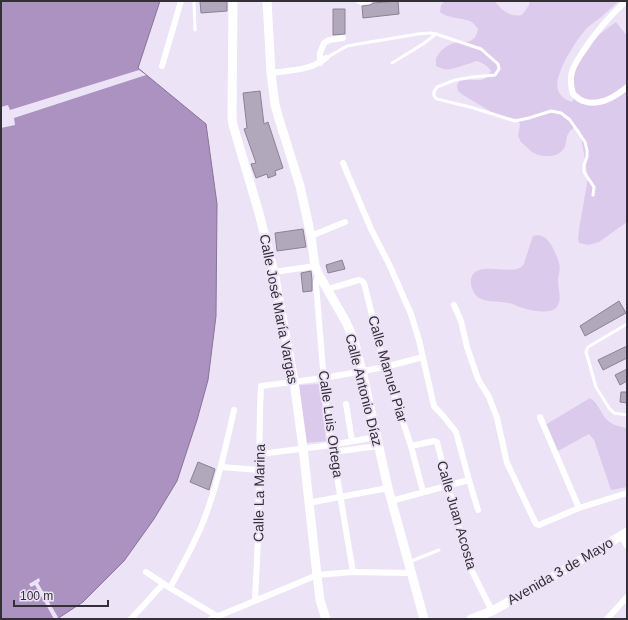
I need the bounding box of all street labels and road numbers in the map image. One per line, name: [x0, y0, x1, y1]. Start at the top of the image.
street label: Calle José María Vargas: [257, 233, 301, 385]
street label: Calle Manuel Piar: [365, 314, 411, 425]
street label: Calle Antonio Díaz: [342, 332, 386, 448]
street label: Calle Luis Ortega: [316, 369, 346, 479]
street label: Calle La Marina: [250, 444, 268, 542]
street label: Calle Juan Acosta: [434, 459, 480, 571]
street label: Avenida 3 de Mayo: [504, 534, 616, 608]

